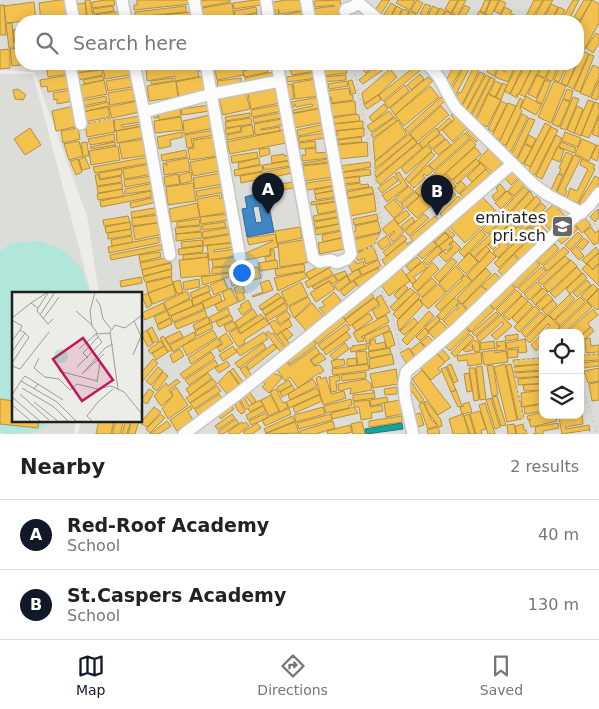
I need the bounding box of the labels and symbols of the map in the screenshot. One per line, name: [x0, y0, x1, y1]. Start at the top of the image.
pin: A: [252, 173, 284, 214]
pin: B: [421, 175, 453, 216]
place label: emirates pri.sch: [475, 208, 546, 245]
school or university icon: emirates pri.sch: [550, 214, 574, 238]
your location: [229, 260, 255, 286]
inset map: [12, 292, 142, 422]

